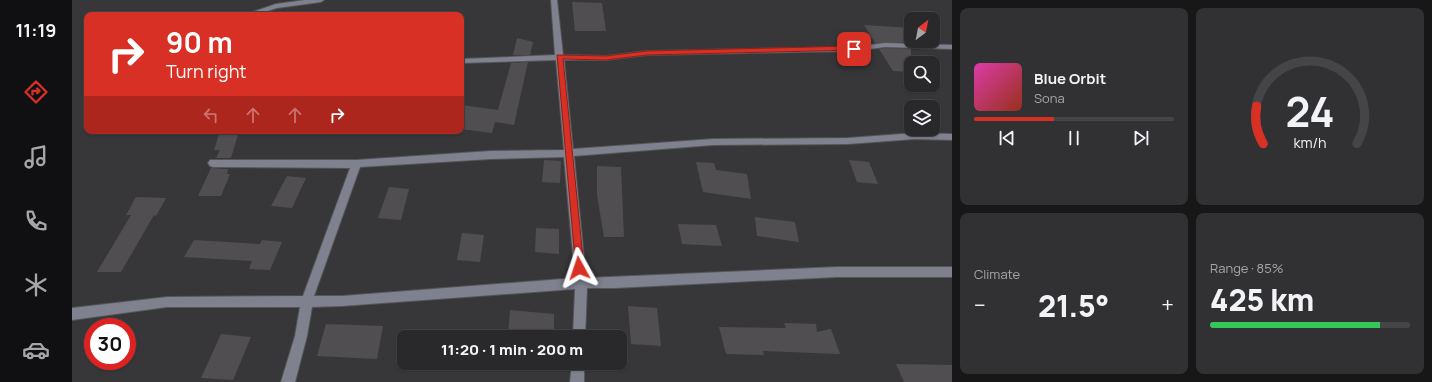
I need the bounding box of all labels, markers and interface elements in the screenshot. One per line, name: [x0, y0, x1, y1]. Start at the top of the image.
north arrow: [904, 12, 940, 48]
map controls: [904, 12, 940, 136]
text: 11:19: [15, 18, 57, 42]
text: 90 m: [166, 23, 233, 61]
icon: right: [100, 28, 152, 80]
pin: [837, 32, 871, 66]
icon: arrive: [843, 38, 865, 60]
button: search: [904, 56, 940, 92]
text: Turn right: [166, 59, 247, 83]
text: Blue Orbit: [1034, 68, 1106, 89]
icon: directions: [22, 78, 50, 106]
text: 24: [1285, 83, 1335, 139]
text: Sona: [1034, 89, 1065, 107]
button: layers: [904, 100, 940, 136]
icon: left: [200, 104, 222, 126]
icon: ahead: [242, 104, 264, 126]
icon: ahead: [284, 104, 306, 126]
icon: right: [326, 104, 348, 126]
icon: previous: [996, 127, 1018, 149]
icon: pause: [1063, 127, 1085, 149]
icon: next: [1130, 127, 1152, 149]
text: km/h: [1293, 133, 1327, 152]
icon: music: [22, 143, 50, 171]
icon: phone: [22, 207, 50, 235]
position arrow: [558, 247, 600, 289]
text: Range · 85%: [1210, 259, 1283, 277]
text: Climate: [974, 265, 1020, 283]
icon: climate: [22, 271, 50, 299]
text: 425 km: [1210, 279, 1314, 320]
text: 21.5°: [1038, 285, 1109, 326]
text: −: [974, 290, 986, 320]
text: +: [1161, 290, 1174, 320]
speed limit sign: 30: [84, 318, 136, 370]
icon: car: [22, 336, 50, 364]
text: 11:20 · 1 min · 200 m: [441, 339, 583, 360]

